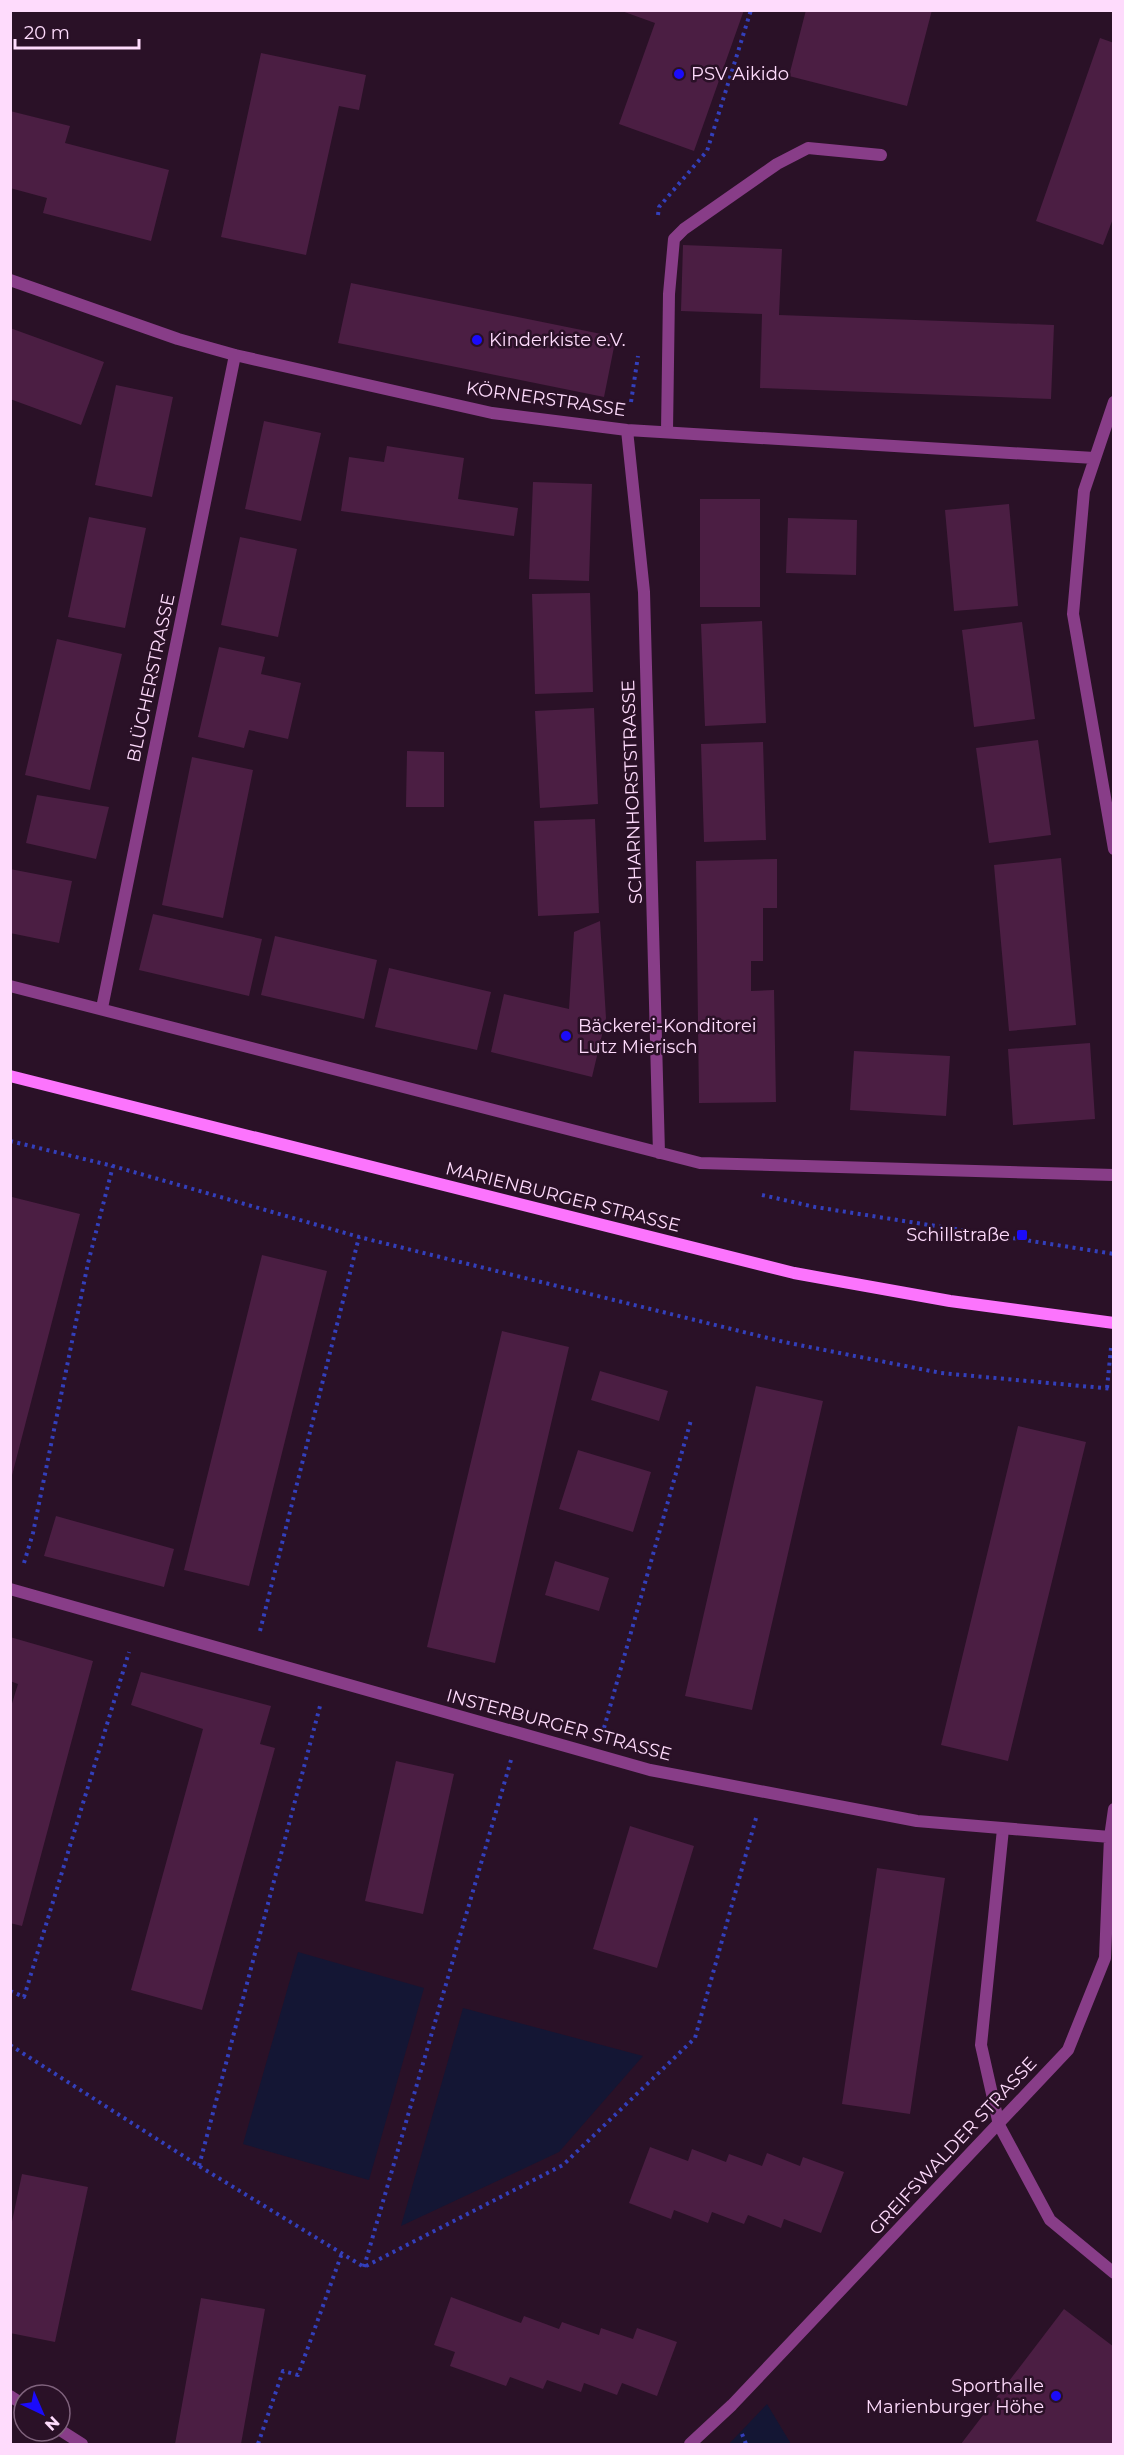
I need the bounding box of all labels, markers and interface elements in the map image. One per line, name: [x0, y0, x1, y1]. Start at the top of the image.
scale bar: [15, 12, 140, 50]
text: 20 m: [24, 22, 70, 44]
place label: PSV Aikido: [691, 63, 789, 85]
marker: PSV Aikido: [672, 67, 686, 81]
place label: Kinderkiste e.V.: [489, 329, 626, 351]
marker: Kinderkiste e.V.: [470, 333, 484, 347]
street label: KÖRNERSTRASSE: [465, 377, 627, 421]
street label: BLÜCHERSTRASSE: [122, 592, 180, 764]
street label: SCHARNHORSTSTRASSE: [617, 680, 647, 904]
place label: Bäckerei-Konditorei Lutz Mierisch: [578, 1015, 757, 1058]
marker: Bäckerei-Konditorei Lutz Mierisch: [559, 1029, 573, 1043]
street label: MARIENBURGER STRASSE: [443, 1157, 683, 1237]
place label: Schillstraße: [906, 1224, 1010, 1246]
marker: Schillstraße: [1015, 1228, 1029, 1242]
street label: INSTERBURGER STRASSE: [444, 1684, 674, 1766]
street label: GREIFSWALDER STRASSE: [865, 2052, 1041, 2240]
place label: Sporthalle Marienburger Höhe: [866, 2375, 1044, 2418]
north arrow: [12, 2383, 72, 2443]
marker: Sporthalle Marienburger Höhe: [1049, 2389, 1063, 2403]
text: N: [41, 2412, 63, 2435]

